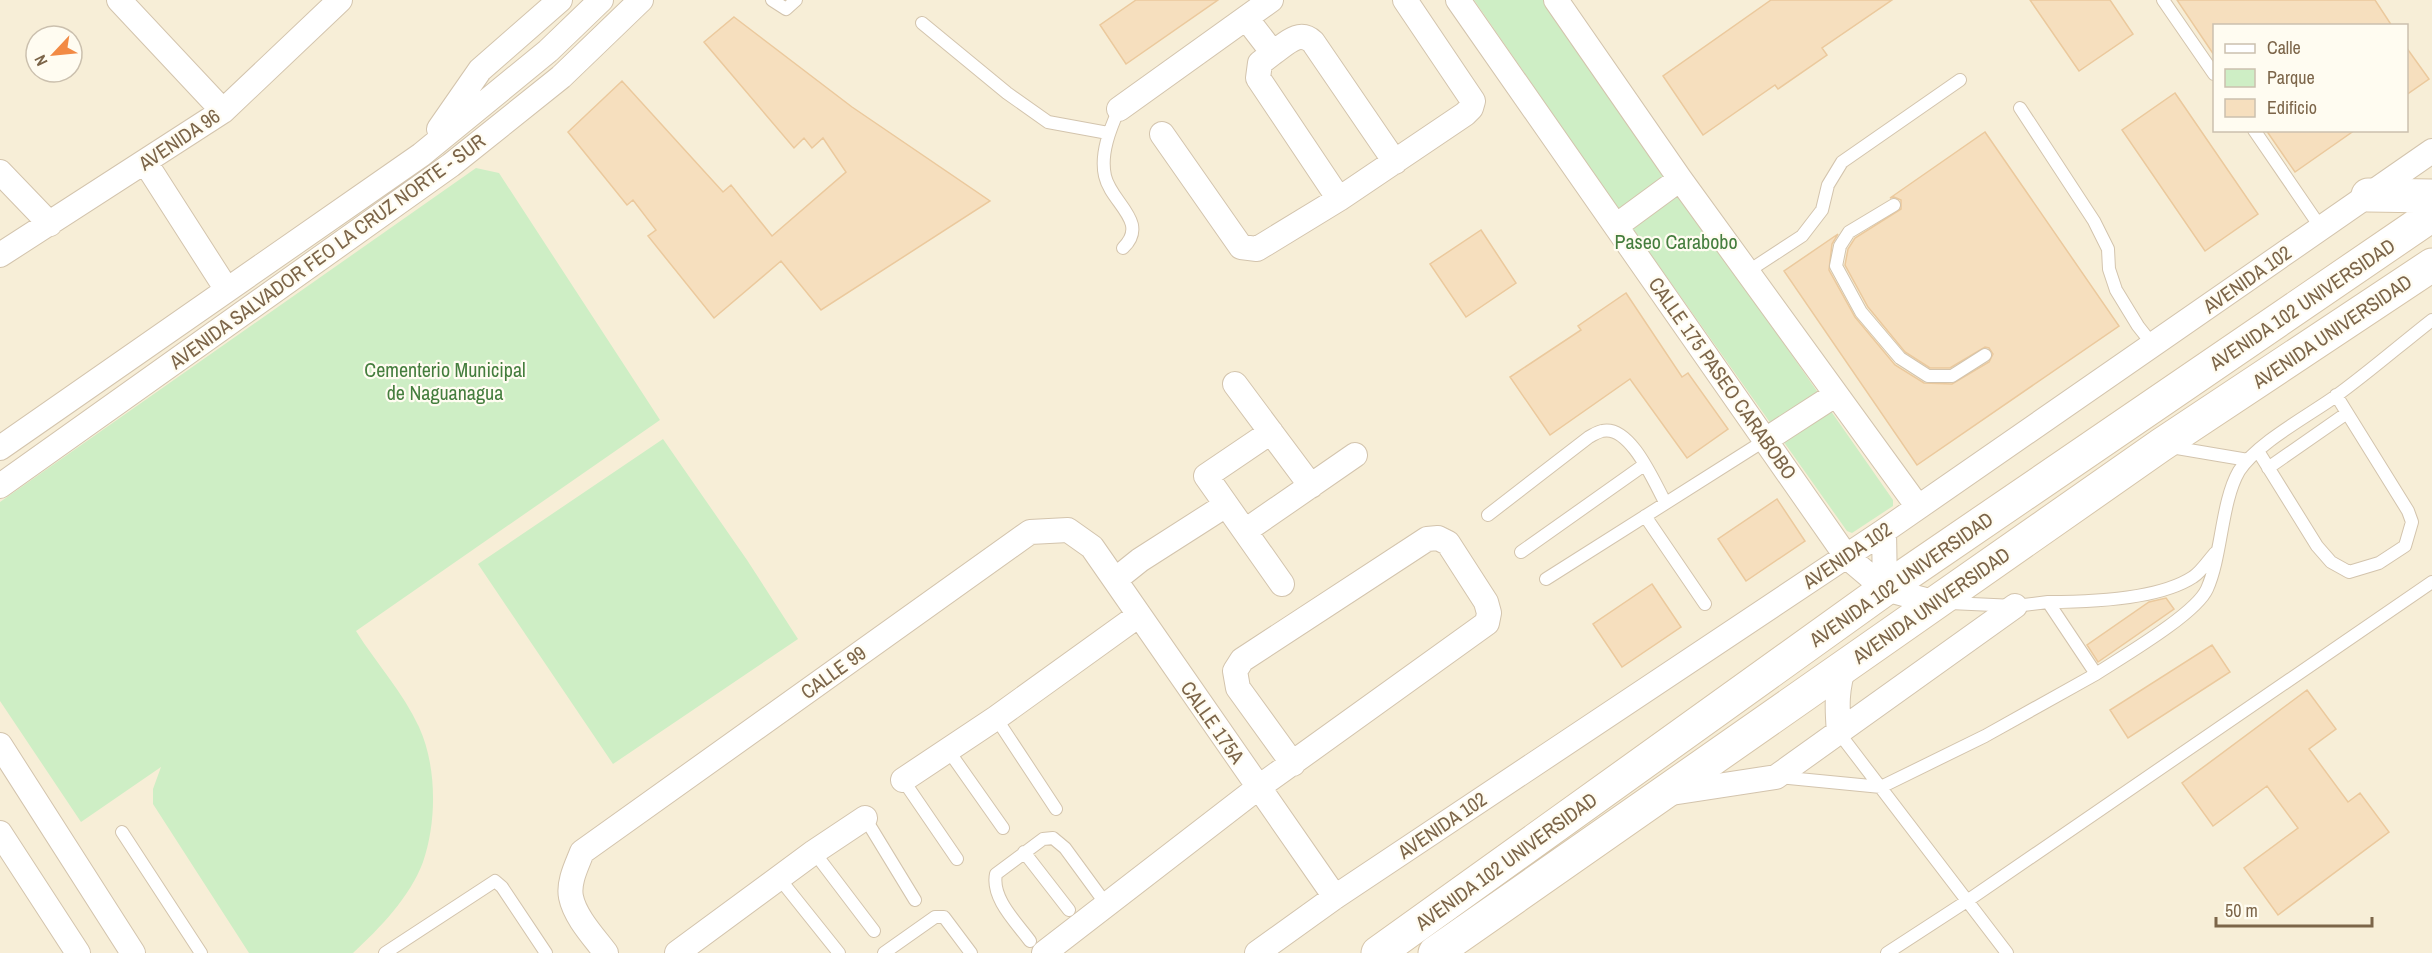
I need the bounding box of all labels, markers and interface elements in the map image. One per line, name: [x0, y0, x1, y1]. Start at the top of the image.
north arrow: [24, 24, 84, 84]
legend: [2213, 24, 2408, 132]
text: Calle: [2267, 35, 2301, 60]
text: N: [29, 51, 52, 70]
text: Parque: [2267, 65, 2315, 90]
text: Edificio: [2267, 95, 2317, 120]
street label: AVENIDA 96: [132, 102, 225, 177]
street label: AVENIDA SALVADOR FEO LA CRUZ NORTE - SUR: [163, 127, 491, 375]
park label: Paseo Carabobo: [1614, 228, 1738, 255]
street label: AVENIDA 102 UNIVERSIDAD: [2203, 232, 2400, 377]
street label: AVENIDA 102: [2197, 239, 2296, 320]
street label: AVENIDA UNIVERSIDAD: [2246, 268, 2417, 395]
street label: CALLE 175 PASEO CARABOBO: [1643, 271, 1803, 485]
park label: Cementerio Municipal de Naguanagua: [364, 356, 526, 406]
street label: AVENIDA 102 UNIVERSIDAD: [1803, 505, 1998, 653]
street label: AVENIDA 102: [1796, 515, 1897, 595]
street label: AVENIDA UNIVERSIDAD: [1846, 540, 2015, 670]
street label: CALLE 99: [795, 639, 871, 705]
street label: CALLE 175A: [1175, 675, 1251, 769]
street label: AVENIDA 102: [1391, 785, 1492, 865]
street label: AVENIDA 102 UNIVERSIDAD: [1409, 786, 1602, 937]
scale bar: [2216, 890, 2372, 928]
text: 50 m: [2225, 898, 2258, 923]

